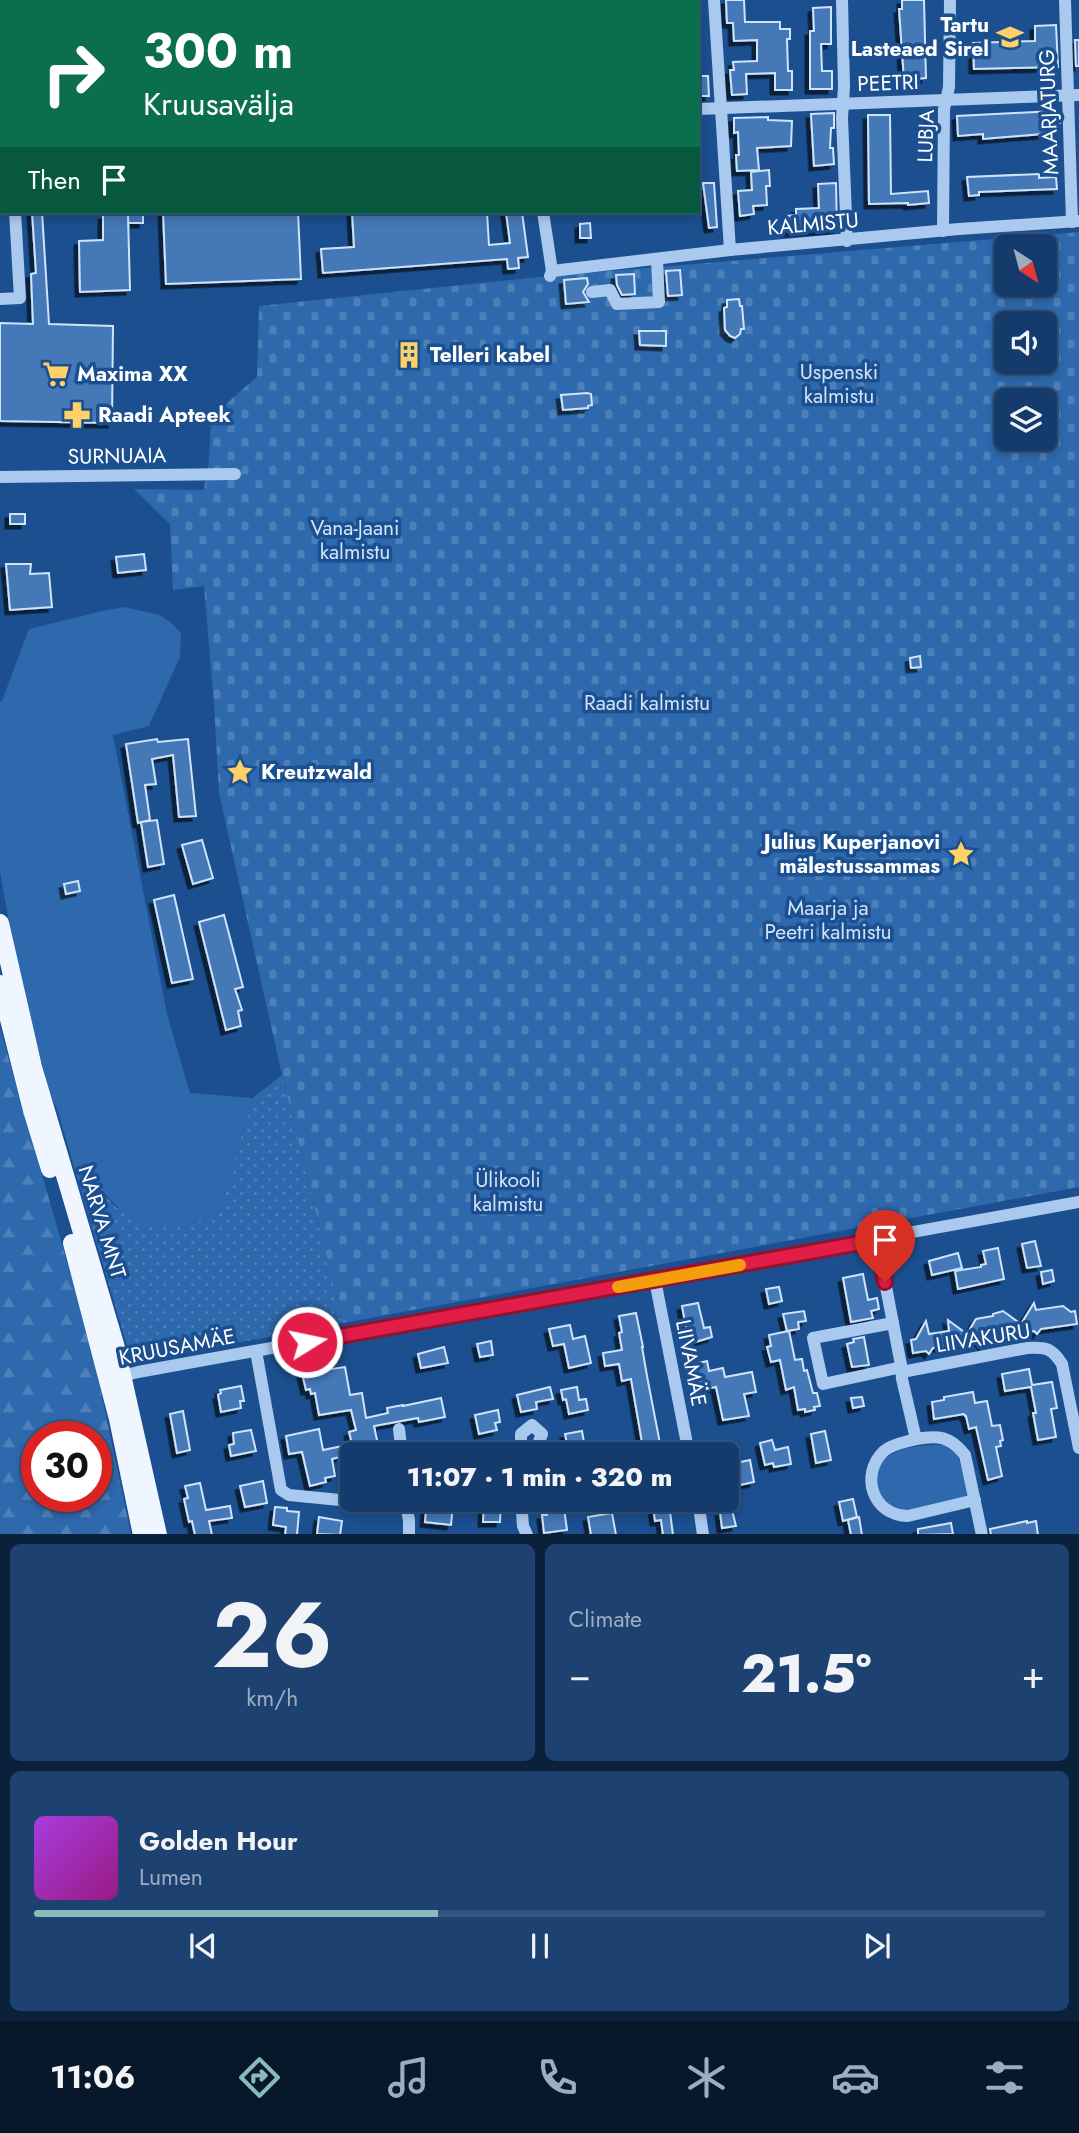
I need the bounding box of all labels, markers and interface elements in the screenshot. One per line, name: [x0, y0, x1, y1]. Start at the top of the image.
place label: Tartu Lasteaed Sirel: [851, 10, 989, 64]
text: 300 m: [143, 16, 293, 86]
school or university icon: Tartu Lasteaed Sirel: [995, 22, 1025, 52]
icon: right: [28, 28, 119, 119]
street label: MAARJATURG: [1032, 49, 1066, 175]
street label: PEETRI: [857, 67, 919, 99]
text: Kruusavälja: [143, 81, 294, 127]
street label: LUBJA: [910, 109, 942, 163]
text: Then: [28, 161, 81, 199]
icon: arrive: [95, 161, 133, 199]
street label: KALMISTU: [766, 205, 860, 243]
north arrow: [994, 234, 1057, 298]
map controls: [994, 234, 1057, 451]
button: sound: [994, 311, 1057, 374]
building icon: Telleri kabel: [394, 340, 424, 370]
place label: Telleri kabel: [430, 340, 550, 370]
park label: Uspenski kalmistu: [800, 357, 878, 411]
supermarket icon: Maxima XX: [41, 359, 71, 389]
place label: Maxima XX: [77, 359, 188, 389]
button: layers: [994, 388, 1057, 451]
pharmacy icon: Raadi Apteek: [62, 400, 92, 430]
place label: Raadi Apteek: [98, 400, 231, 430]
street label: SURNUAIA: [67, 440, 167, 472]
park label: Vana-Jaani kalmistu: [310, 513, 400, 567]
park label: Raadi kalmistu: [584, 688, 710, 718]
place icon: Kreutzwald: [225, 757, 255, 787]
place label: Kreutzwald: [261, 757, 372, 787]
place label: Julius Kuperjanovi mälestussammas: [760, 827, 940, 881]
place icon: Julius Kuperjanovi mälestussammas: [946, 839, 976, 869]
park label: Maarja ja Peetri kalmistu: [764, 893, 892, 947]
street label: NARVA MNT: [71, 1162, 133, 1282]
park label: Ülikooli kalmistu: [473, 1165, 543, 1219]
pin: [855, 1210, 915, 1282]
icon: arrive: [866, 1221, 904, 1259]
position arrow: [270, 1305, 344, 1379]
street label: LIIVAKURU: [934, 1316, 1032, 1360]
street label: LIIVAMÄE: [668, 1317, 714, 1409]
street label: KRUUSAMÄE: [116, 1321, 238, 1373]
speed limit sign: 30: [21, 1421, 112, 1512]
text: 11:07 · 1 min · 320 m: [407, 1458, 672, 1496]
text: 26: [212, 1570, 333, 1701]
text: Climate: [569, 1602, 642, 1636]
text: 21.5°: [741, 1636, 872, 1712]
text: −: [569, 1647, 591, 1702]
text: +: [1022, 1647, 1045, 1702]
text: km/h: [246, 1681, 298, 1715]
text: Golden Hour: [139, 1822, 298, 1860]
text: Lumen: [139, 1860, 203, 1894]
icon: previous: [184, 1927, 222, 1965]
icon: pause: [521, 1927, 559, 1965]
icon: next: [858, 1927, 896, 1965]
icon: directions: [235, 2053, 284, 2102]
icon: music: [384, 2053, 433, 2102]
icon: phone: [533, 2053, 582, 2102]
icon: climate: [682, 2053, 731, 2102]
icon: car: [831, 2053, 880, 2102]
icon: filters: [980, 2053, 1029, 2102]
text: 11:06: [50, 2054, 135, 2100]

